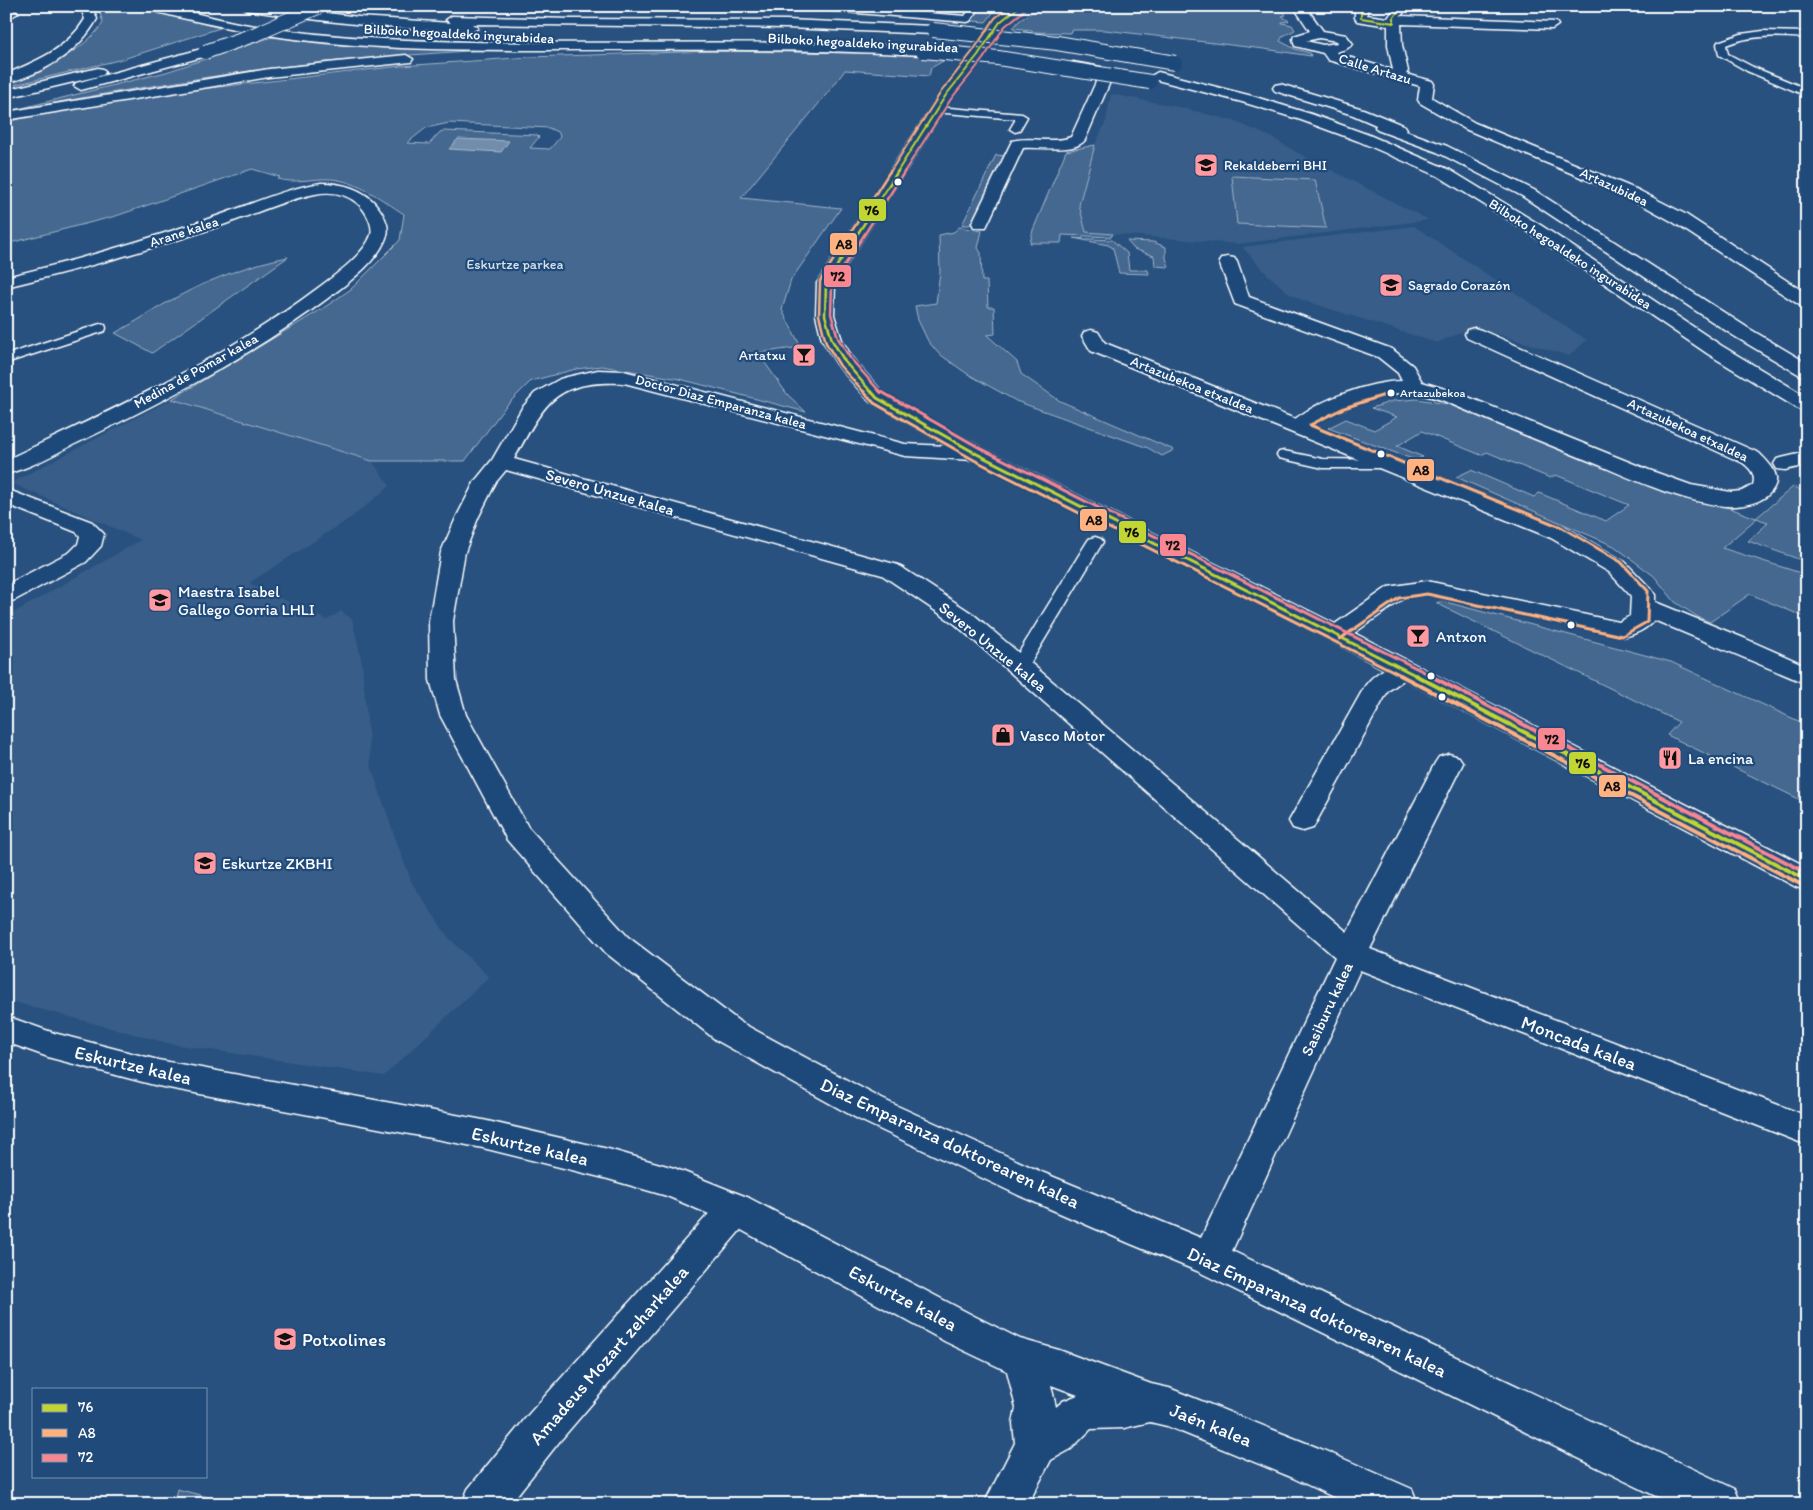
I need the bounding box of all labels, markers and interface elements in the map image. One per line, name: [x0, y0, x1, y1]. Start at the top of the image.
street label: Bilboko hegoaldeko ingurabidea: [363, 21, 555, 47]
street label: Bilboko hegoaldeko ingurabidea: [767, 30, 959, 56]
street label: Calle Artazu: [1337, 50, 1414, 88]
school or university icon: Rekaldeberri BHI: [1193, 152, 1219, 178]
place label: Rekaldeberri BHI: [1224, 157, 1327, 174]
street label: Artazubidea: [1577, 164, 1651, 210]
unlabelled marker: [893, 177, 903, 187]
street label: Bilboko hegoaldeko ingurabidea: [1485, 195, 1655, 313]
line badge: 76: [858, 198, 887, 222]
text: 76: [864, 202, 880, 219]
street label: Arane kalea: [148, 213, 221, 251]
line badge: A8: [829, 232, 858, 256]
text: A8: [835, 236, 853, 253]
park label: Eskurtze parkea: [467, 256, 563, 273]
line badge: 72: [823, 264, 852, 288]
text: 72: [830, 268, 846, 285]
school or university icon: Sagrado Corazón: [1378, 272, 1404, 298]
place label: Sagrado Corazón: [1408, 277, 1511, 294]
street label: Medina de Pomar kalea: [131, 329, 262, 412]
bar icon: Artatxu: [791, 342, 817, 368]
place label: Artatxu: [739, 347, 786, 364]
street label: Artazubekoa etxaldea: [1128, 353, 1257, 418]
street label: Doctor Diaz Emparanza kalea: [634, 371, 809, 433]
place label: Artazubekoa: [1400, 386, 1466, 400]
marker: Artazubekoa: [1386, 388, 1396, 398]
street label: Artazubekoa etxaldea: [1625, 395, 1752, 466]
unlabelled marker: [1376, 449, 1386, 459]
line badge: A8: [1406, 458, 1435, 482]
text: A8: [1412, 462, 1430, 479]
street label: Severo Unzue kalea: [543, 465, 677, 520]
line badge: A8: [1079, 508, 1108, 532]
text: A8: [1085, 512, 1103, 529]
line badge: 76: [1118, 520, 1147, 544]
text: 76: [1124, 524, 1140, 541]
line badge: 72: [1159, 533, 1187, 557]
text: 72: [1165, 537, 1181, 554]
place label: Maestra Isabel Gallego Gorria LHLI: [178, 582, 315, 619]
school or university icon: Maestra Isabel Gallego Gorria LHLI: [147, 587, 173, 613]
street label: Severo Unzue kalea: [935, 598, 1051, 696]
unlabelled marker: [1566, 620, 1576, 630]
bar icon: Antxon: [1405, 623, 1431, 649]
place label: Antxon: [1436, 627, 1486, 646]
unlabelled marker: [1426, 671, 1436, 681]
unlabelled marker: [1437, 692, 1447, 702]
shop icon: Vasco Motor: [990, 722, 1016, 748]
place label: Vasco Motor: [1020, 726, 1105, 745]
line badge: 72: [1537, 727, 1566, 751]
text: 72: [1544, 731, 1560, 748]
restaurant icon: La encina: [1657, 745, 1683, 771]
place label: La encina: [1688, 749, 1754, 768]
line badge: 76: [1568, 751, 1597, 775]
text: 76: [1575, 755, 1591, 772]
line badge: A8: [1598, 774, 1627, 798]
text: A8: [1603, 778, 1621, 795]
school or university icon: Eskurtze ZKBHI: [192, 850, 218, 876]
place label: Eskurtze ZKBHI: [222, 854, 332, 873]
street label: Sasiburu kalea: [1297, 958, 1357, 1059]
street label: Moncada kalea: [1518, 1010, 1640, 1076]
street label: Eskurtze kalea: [72, 1040, 194, 1090]
street label: Diaz Emparanza doktorearen kalea: [817, 1073, 1083, 1213]
street label: Eskurtze kalea: [469, 1121, 591, 1171]
street label: Diaz Emparanza doktorearen kalea: [1184, 1242, 1450, 1382]
street label: Amadeus Mozart zeharkalea: [525, 1260, 693, 1450]
street label: Eskurtze kalea: [845, 1260, 961, 1336]
school or university icon: Potxolines: [272, 1326, 298, 1352]
place label: Potxolines: [302, 1328, 386, 1351]
legend: [32, 1388, 208, 1478]
text: 76: [78, 1398, 93, 1416]
street label: Jaén kalea: [1167, 1398, 1255, 1452]
text: A8: [78, 1424, 96, 1442]
text: 72: [78, 1448, 93, 1466]

